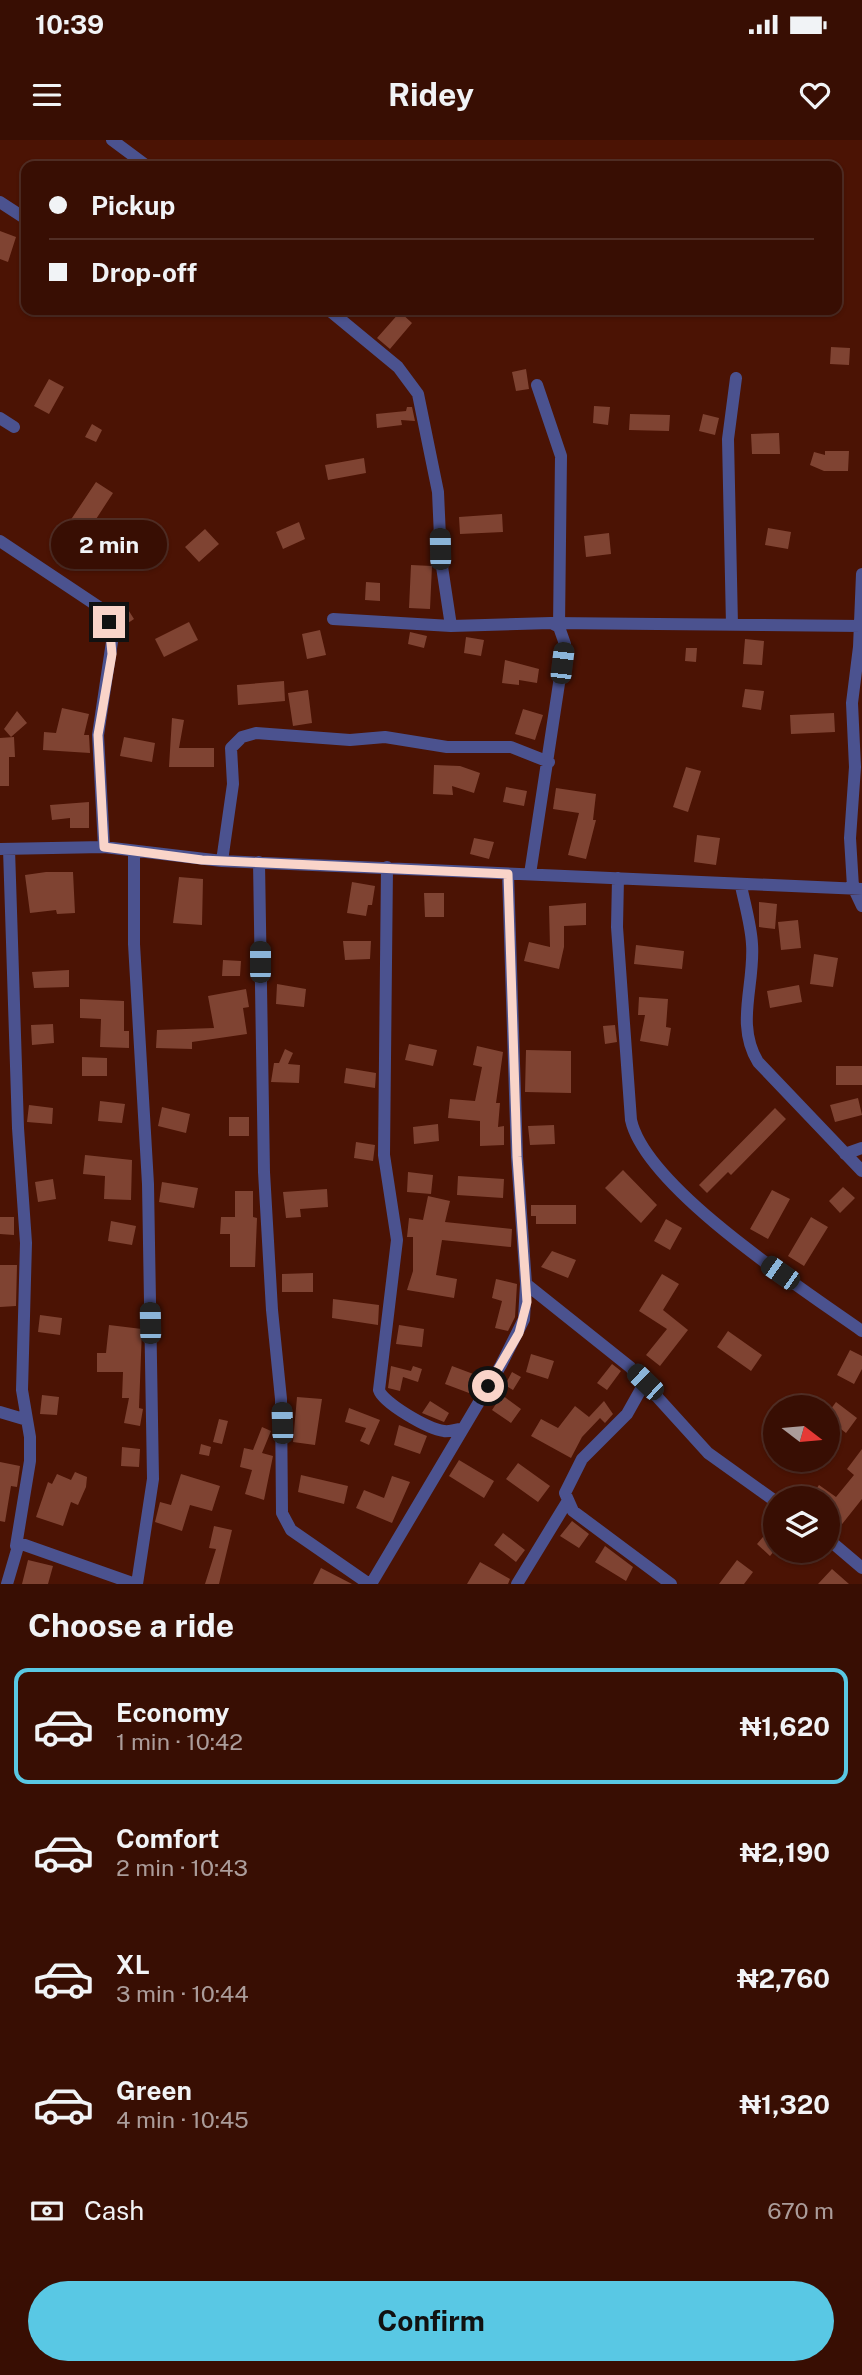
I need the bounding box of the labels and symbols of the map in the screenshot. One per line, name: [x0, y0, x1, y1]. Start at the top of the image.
callout: 2 min: [51, 520, 167, 570]
car: [430, 528, 451, 570]
route end: [93, 606, 125, 638]
car: [550, 641, 575, 685]
car: [250, 941, 271, 983]
car: [757, 1252, 804, 1294]
car: [140, 1302, 161, 1344]
car: [623, 1360, 668, 1404]
route start: [472, 1370, 504, 1402]
north arrow: [763, 1395, 840, 1472]
car: [271, 1402, 294, 1444]

